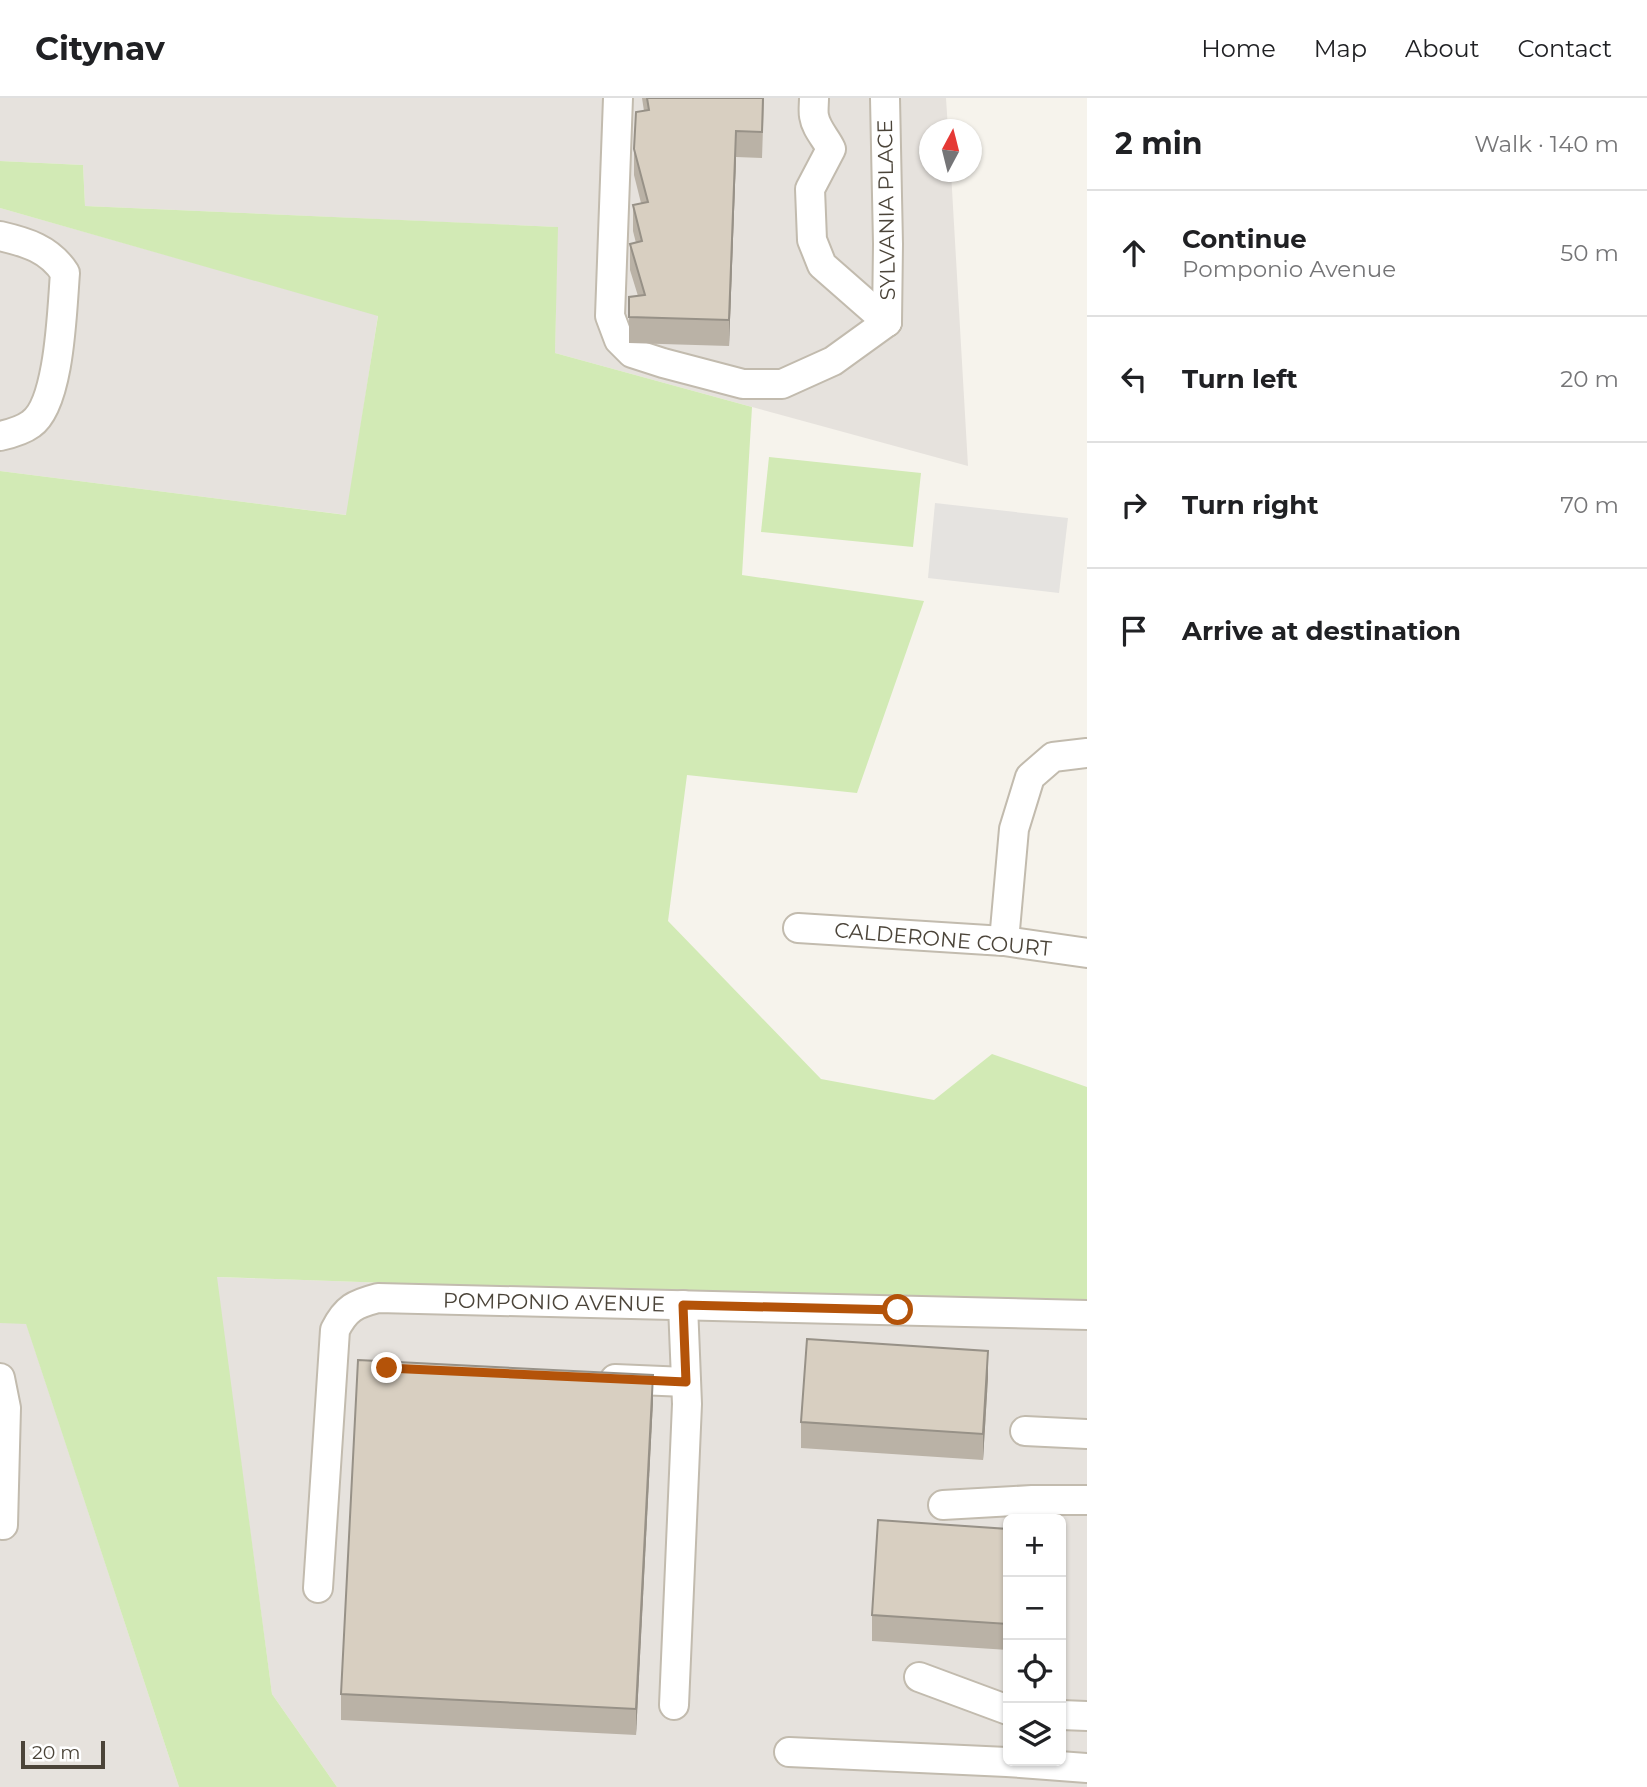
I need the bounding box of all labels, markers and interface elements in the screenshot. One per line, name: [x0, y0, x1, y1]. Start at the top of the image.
text: Citynav: [35, 28, 165, 68]
text: Home: [1201, 34, 1276, 63]
text: Map: [1314, 34, 1367, 63]
text: About: [1405, 34, 1479, 63]
text: Contact: [1517, 34, 1612, 63]
street label: SYLVANIA PLACE: [872, 119, 900, 301]
north arrow: [919, 119, 982, 182]
text: 2 min: [1115, 125, 1202, 162]
text: Walk · 140 m: [1474, 130, 1619, 158]
text: Continue: [1182, 223, 1307, 255]
icon: ahead: [1115, 234, 1153, 272]
text: 50 m: [1560, 239, 1619, 267]
text: Pomponio Avenue: [1182, 255, 1396, 283]
icon: left: [1115, 360, 1153, 398]
text: Turn left: [1182, 363, 1298, 395]
text: 20 m: [1560, 365, 1619, 393]
icon: right: [1115, 486, 1153, 524]
text: Turn right: [1182, 489, 1318, 521]
text: 70 m: [1560, 491, 1619, 519]
icon: arrive: [1115, 612, 1153, 650]
text: Arrive at destination: [1182, 615, 1461, 647]
street label: CALDERONE COURT: [833, 917, 1053, 961]
street label: POMPONIO AVENUE: [443, 1288, 665, 1316]
route start: [882, 1294, 913, 1325]
route end: [371, 1352, 402, 1383]
map controls: [1003, 1514, 1066, 1766]
button: +: [1003, 1514, 1066, 1577]
button: −: [1003, 1577, 1066, 1640]
button: locate: [1003, 1640, 1066, 1703]
button: layers: [1003, 1703, 1066, 1766]
scale bar: [21, 1738, 105, 1770]
text: 20 m: [32, 1741, 80, 1764]

